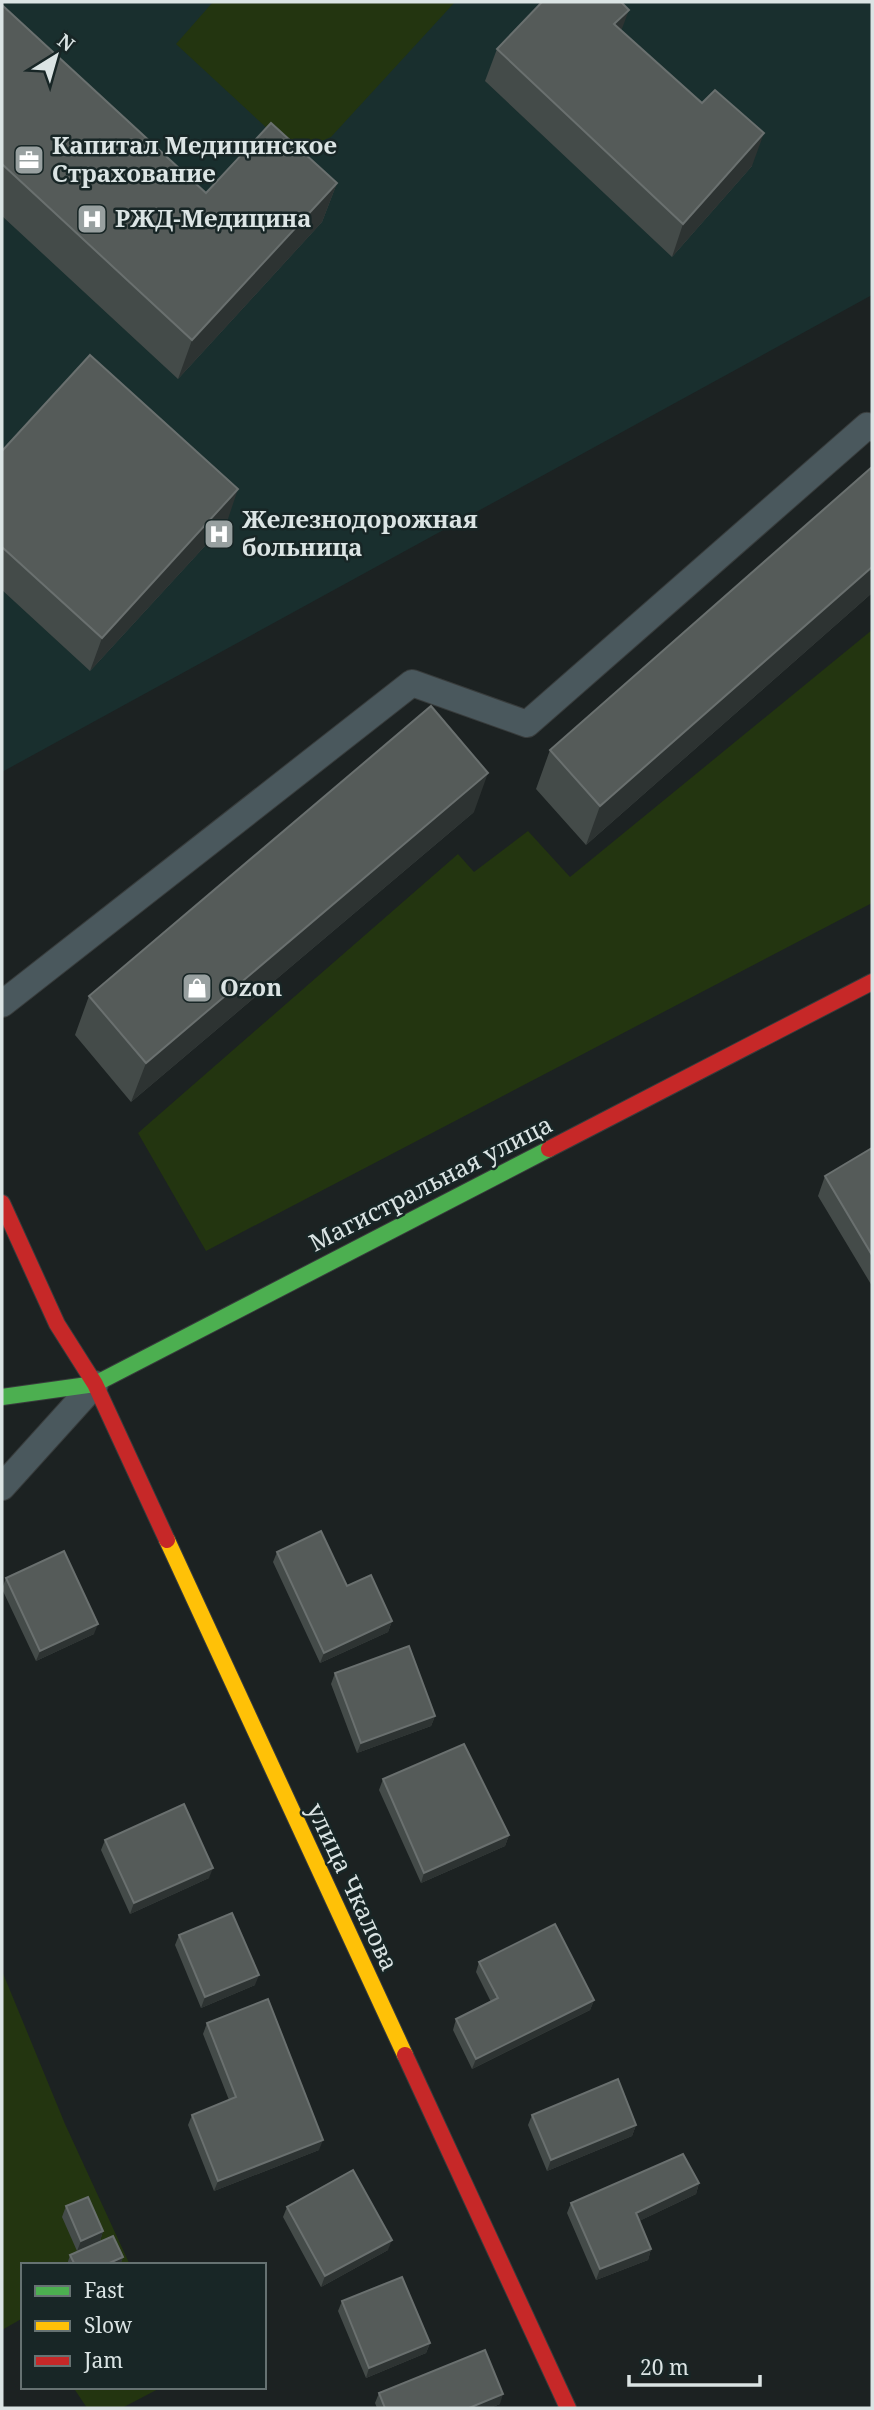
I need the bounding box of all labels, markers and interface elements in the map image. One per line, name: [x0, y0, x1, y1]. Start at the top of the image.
north arrow: [21, 21, 91, 91]
text: N: [52, 28, 80, 57]
place label: Капитал Медицинское Страхование: [52, 128, 337, 189]
office icon: Капитал Медицинское Страхование: [12, 143, 46, 177]
place label: РЖД-Медицина: [115, 201, 312, 234]
hospital icon: РЖД-Медицина: [75, 202, 109, 236]
place label: Железнодорожная больница: [242, 502, 478, 563]
hospital icon: Железнодорожная больница: [202, 517, 236, 551]
place label: Ozon: [220, 970, 282, 1003]
shop icon: Ozon: [180, 971, 214, 1005]
street label: Магистральная улица: [303, 1107, 558, 1258]
street label: улица Чкалова: [300, 1797, 407, 1976]
legend: [21, 2263, 266, 2389]
text: Fast: [84, 2276, 124, 2304]
text: Slow: [84, 2311, 133, 2339]
scale bar: [629, 2344, 760, 2388]
text: Jam: [83, 2346, 123, 2374]
text: 20 m: [640, 2353, 689, 2381]

